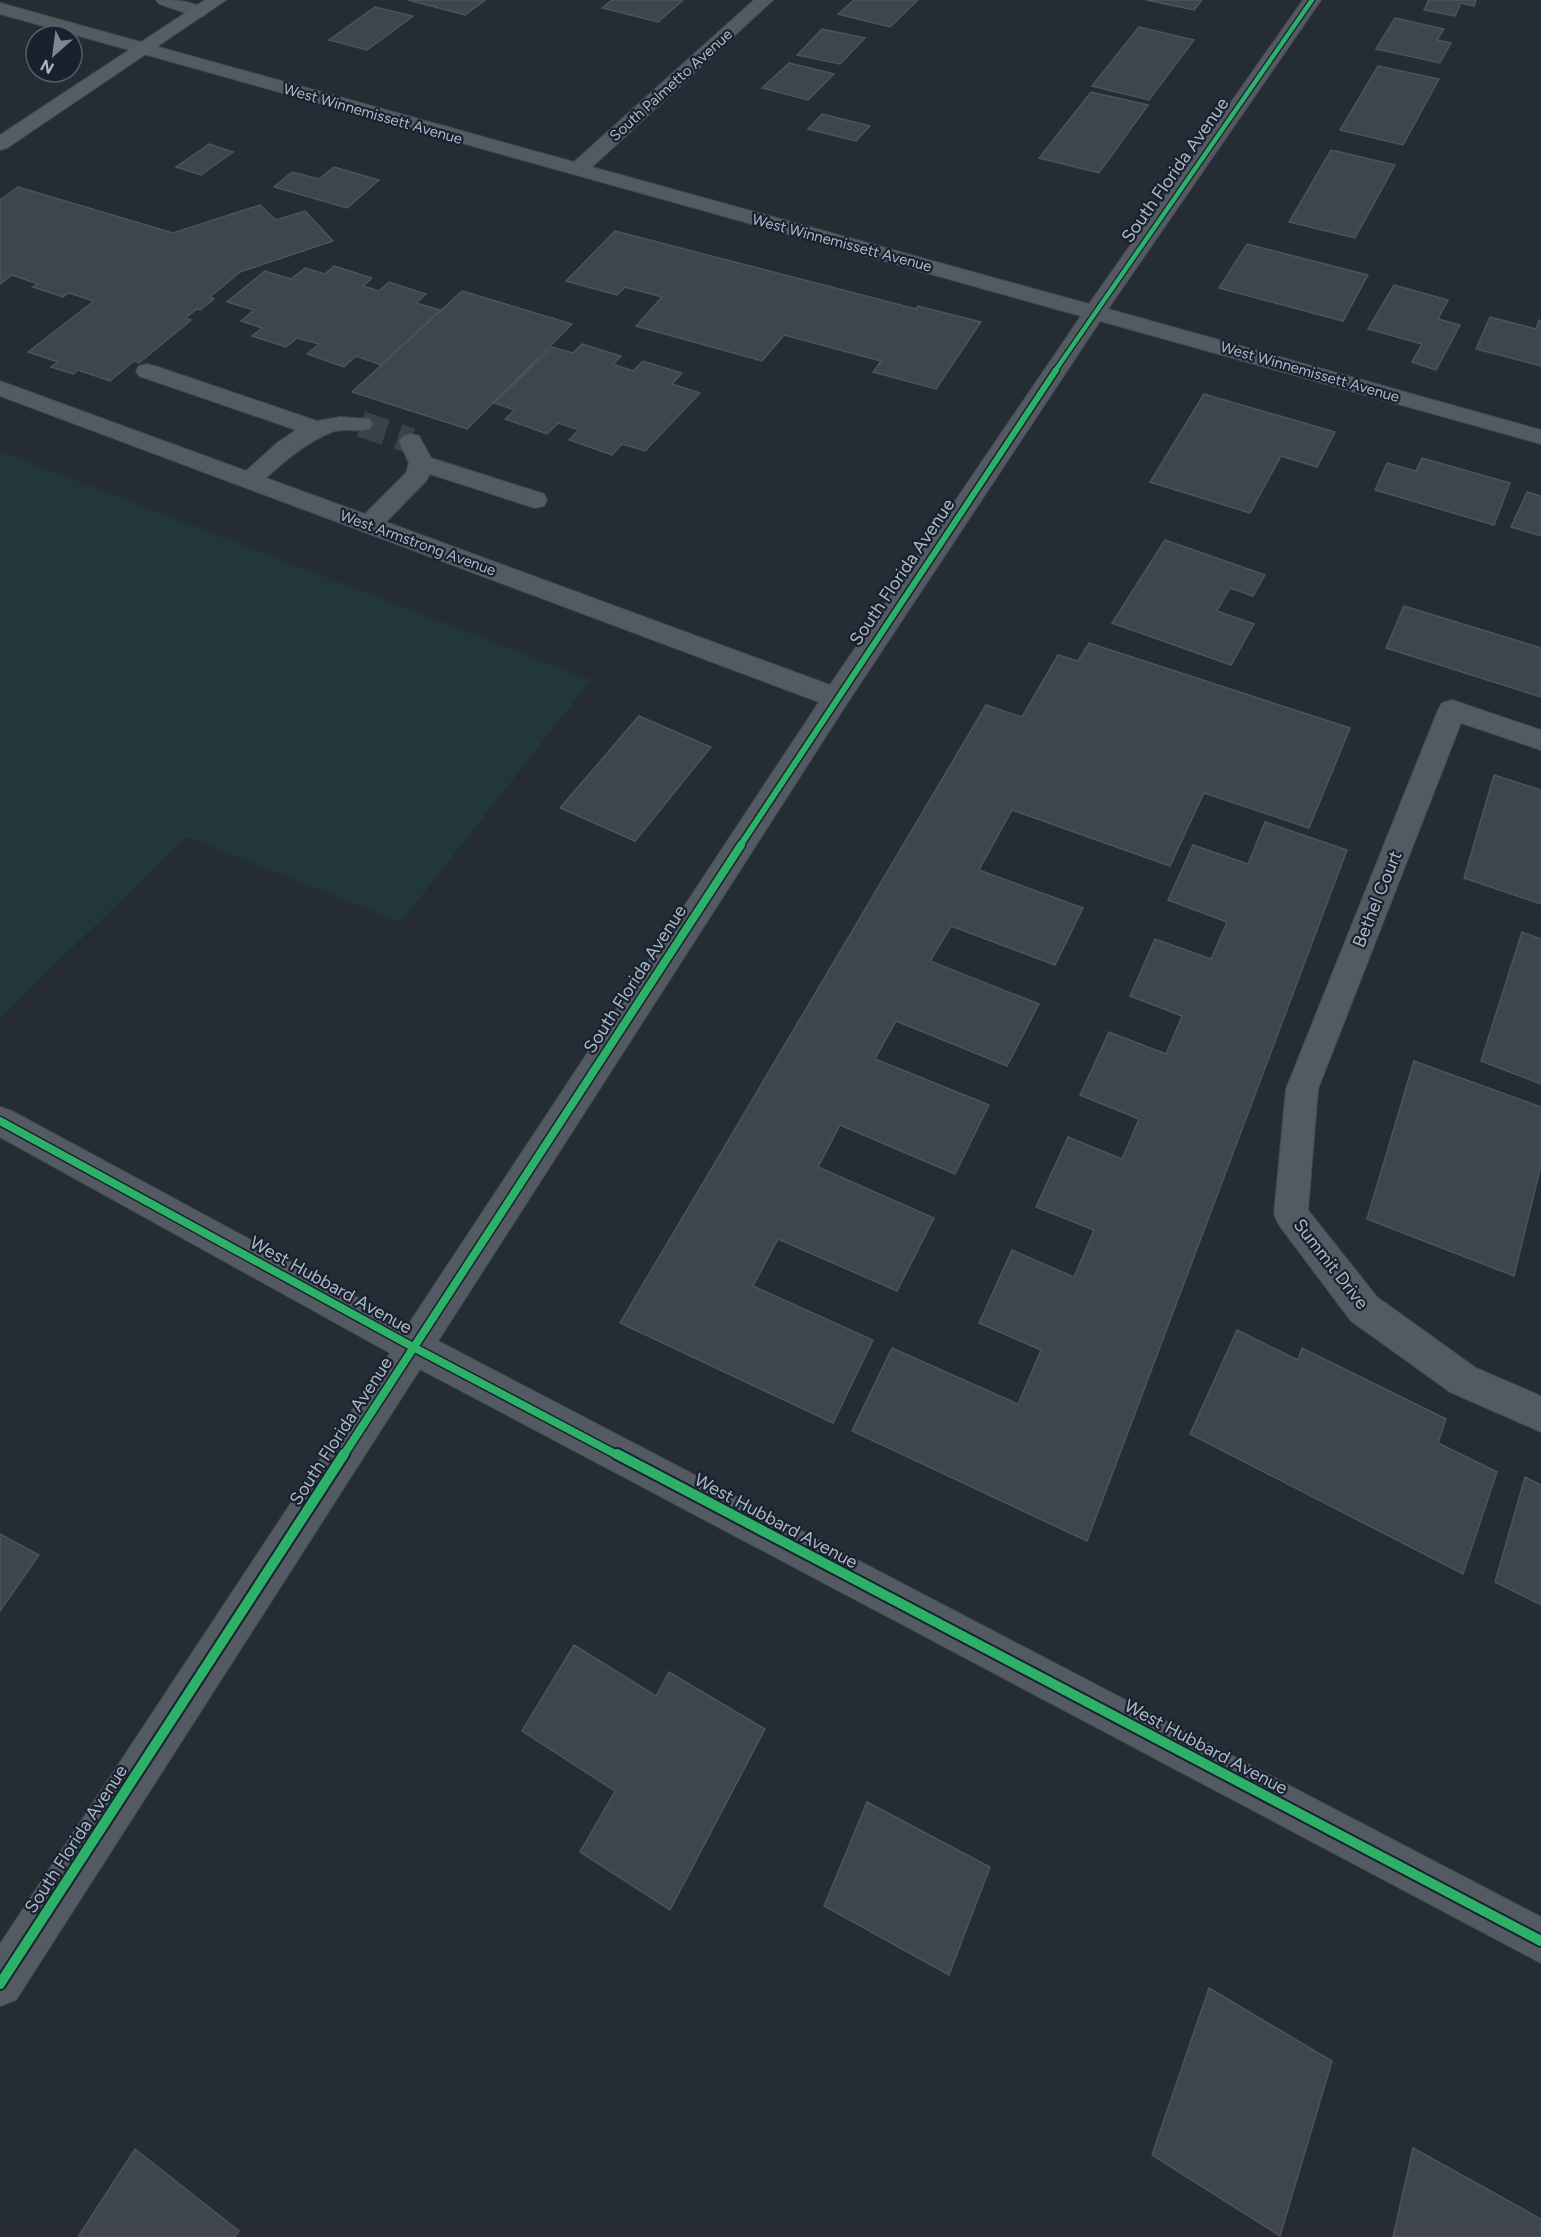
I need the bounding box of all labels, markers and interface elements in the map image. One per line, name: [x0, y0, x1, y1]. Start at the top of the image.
north arrow: [24, 24, 84, 84]
street label: South Palmetto Avenue: [606, 25, 736, 145]
text: N: [37, 56, 57, 78]
street label: West Winnemissett Avenue: [281, 80, 465, 148]
street label: South Florida Avenue: [1117, 93, 1234, 247]
street label: West Winnemissett Avenue: [750, 210, 934, 276]
street label: West Winnemissett Avenue: [1218, 338, 1402, 406]
street label: South Florida Avenue: [845, 494, 959, 650]
street label: West Armstrong Avenue: [338, 506, 498, 580]
street label: Bethel Court: [1348, 847, 1406, 951]
street label: South Florida Avenue: [579, 901, 691, 1057]
street label: Summit Drive: [1289, 1214, 1373, 1314]
street label: West Hubbard Avenue: [246, 1231, 416, 1339]
street label: South Florida Avenue: [285, 1353, 397, 1509]
street label: West Hubbard Avenue: [691, 1469, 862, 1573]
street label: West Hubbard Avenue: [1121, 1695, 1292, 1799]
street label: South Florida Avenue: [20, 1761, 132, 1917]

